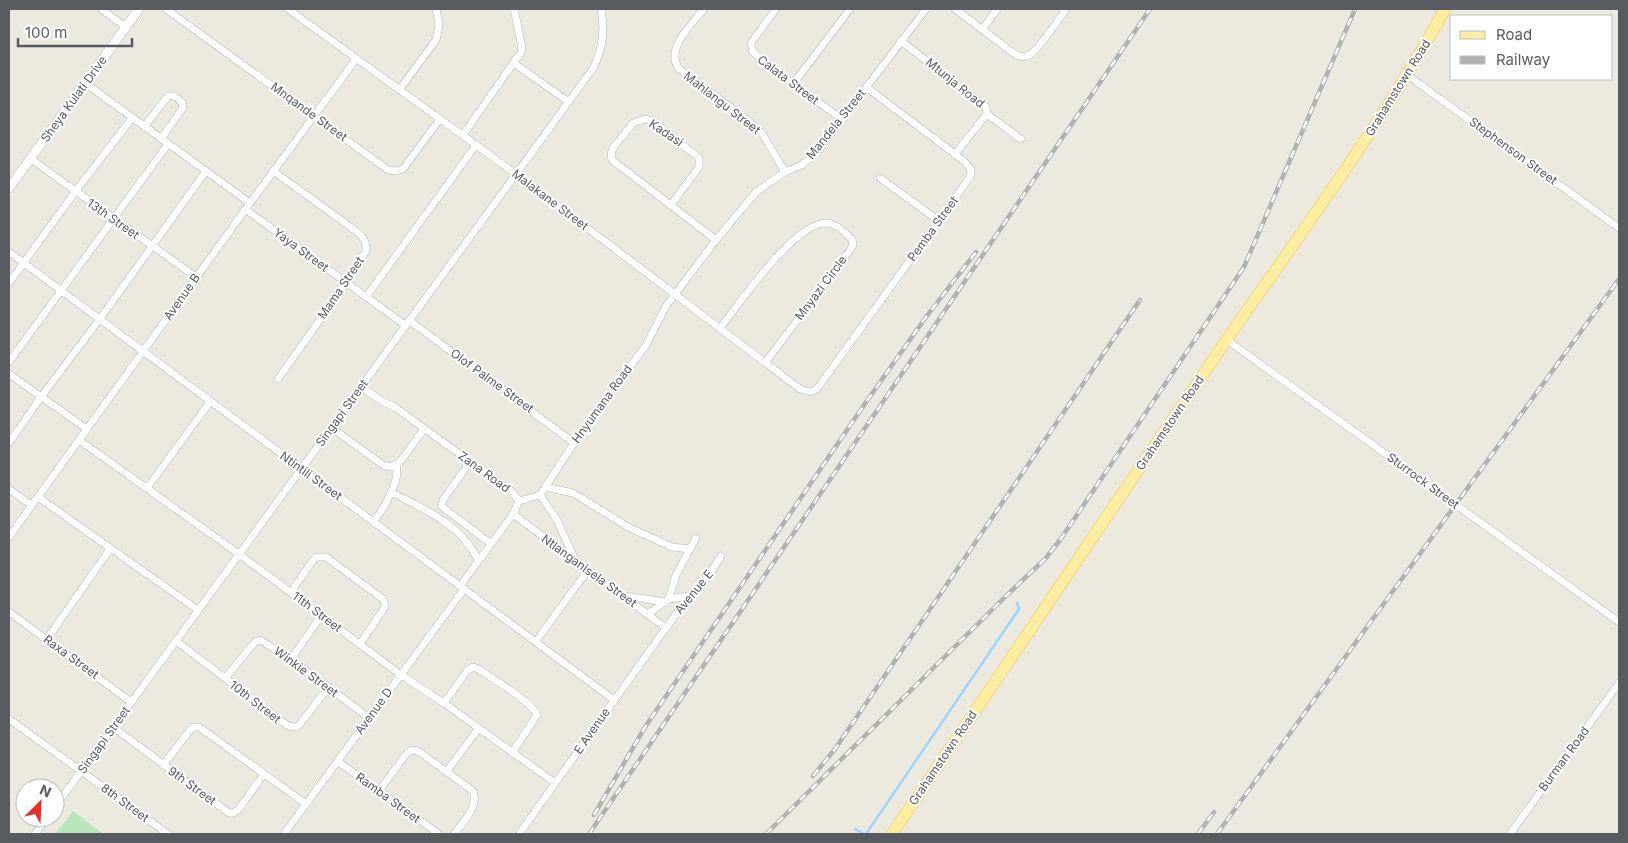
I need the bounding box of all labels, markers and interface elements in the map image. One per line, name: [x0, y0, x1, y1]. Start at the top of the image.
scale bar: [18, 15, 131, 47]
legend: [1450, 15, 1613, 80]
text: 100 m: [25, 23, 67, 42]
text: Road: [1496, 25, 1532, 44]
street label: Grahamstown Road: [1362, 37, 1433, 139]
text: Railway: [1496, 50, 1551, 69]
street label: Calata Street: [755, 52, 822, 108]
street label: Sheya Kulati Drive: [37, 53, 110, 145]
street label: Mtunja Road: [923, 54, 988, 111]
street label: Mahlangu Street: [681, 68, 764, 137]
street label: Mnqande Street: [268, 79, 350, 144]
street label: Mandela Street: [803, 86, 869, 162]
street label: Stephenson Street: [1466, 114, 1560, 188]
street label: Kadasi: [646, 116, 686, 150]
street label: Malakane Street: [509, 166, 592, 233]
street label: Pemba Street: [904, 193, 961, 264]
street label: 13th Street: [84, 195, 142, 242]
street label: Yaya Street: [271, 225, 332, 275]
street label: Mnyazi Circle: [791, 253, 850, 323]
street label: Mama Street: [314, 254, 367, 322]
street label: Avenue B: [160, 270, 203, 323]
street label: Olof Palme Street: [448, 345, 537, 416]
street label: Hnyumana Road: [568, 362, 635, 446]
street label: Grahamstown Road: [1132, 373, 1207, 473]
street label: Singapi Street: [312, 376, 371, 449]
street label: Ntintili Street: [277, 448, 345, 503]
street label: Zana Road: [455, 448, 513, 495]
street label: Sturrock Street: [1384, 449, 1462, 512]
street label: Ntlanganisela Street: [539, 531, 640, 610]
street label: Avenue E: [671, 566, 716, 617]
street label: 11th Street: [290, 588, 345, 635]
street label: Raxa Street: [41, 631, 102, 682]
street label: Winkie Street: [271, 643, 341, 700]
street label: 10th Street: [227, 677, 284, 726]
street label: Avenue D: [352, 684, 396, 737]
street label: Singapi Street: [74, 703, 133, 776]
street label: E Avenue: [570, 705, 613, 757]
street label: Grahamstown Road: [905, 708, 980, 808]
street label: Burman Road: [1535, 723, 1592, 794]
street label: 9th Street: [165, 763, 219, 808]
street label: Ramba Street: [353, 769, 424, 826]
north arrow: [15, 778, 65, 828]
street label: 8th Street: [98, 780, 152, 825]
text: N: [37, 781, 54, 801]

